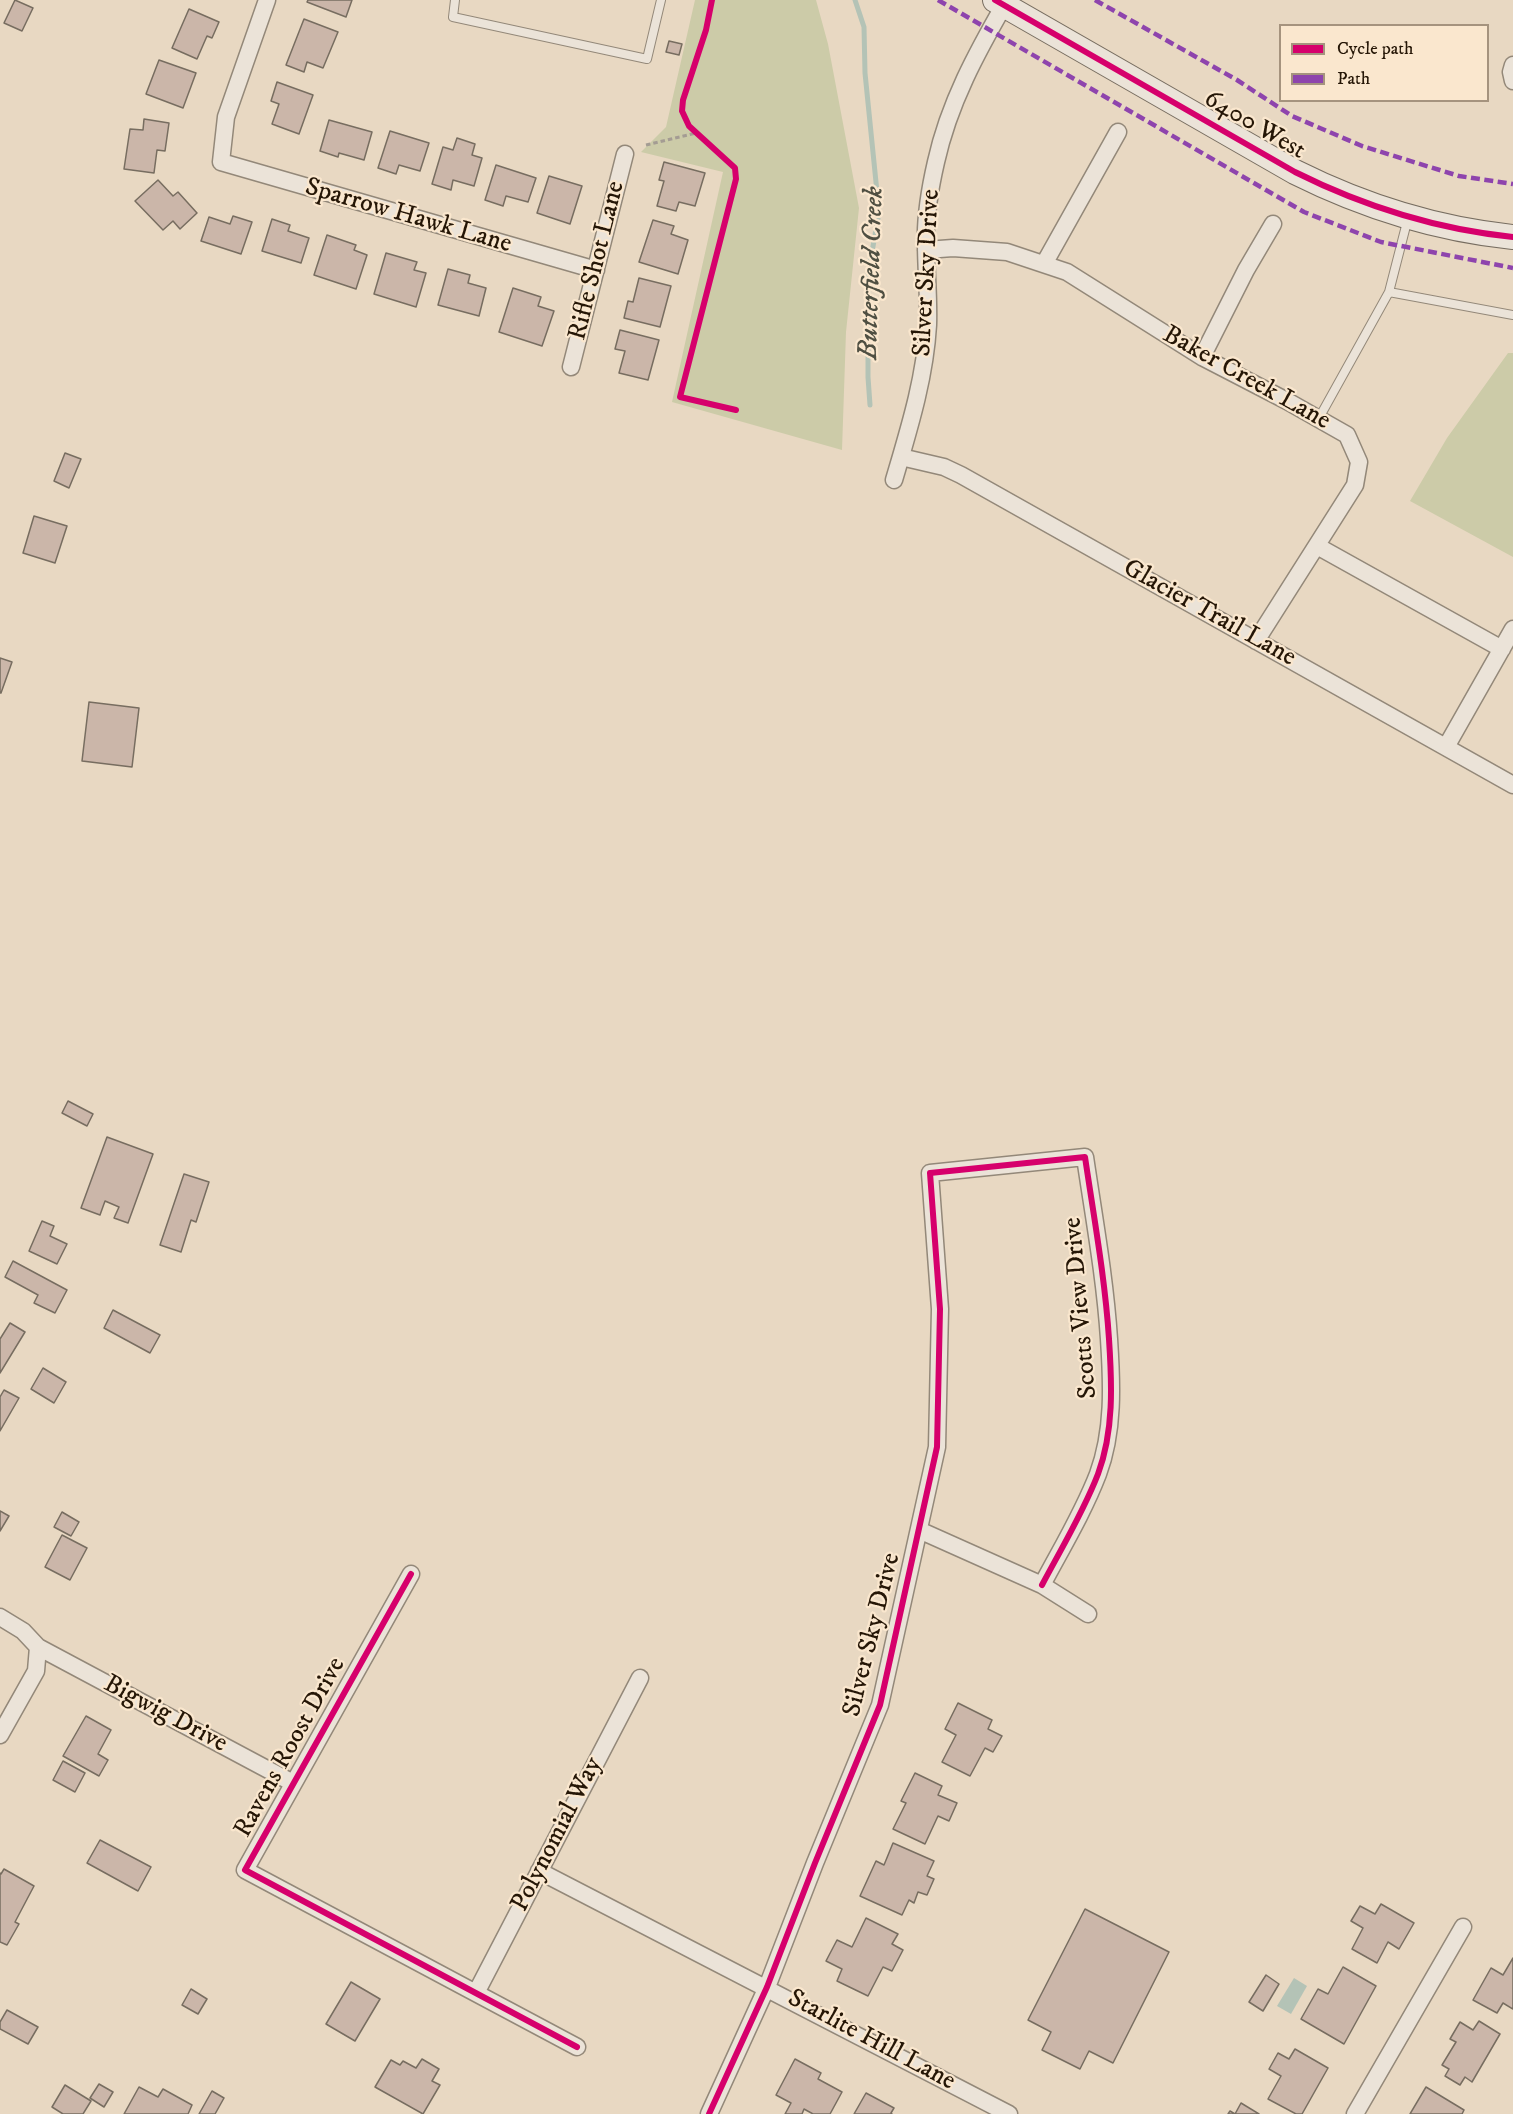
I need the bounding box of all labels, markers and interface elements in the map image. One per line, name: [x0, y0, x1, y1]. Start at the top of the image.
legend: [1279, 24, 1489, 102]
text: Cycle path: [1337, 38, 1414, 60]
text: Path: [1337, 68, 1370, 90]
street label: 6400 West: [1198, 84, 1310, 168]
street label: Sparrow Hawk Lane: [301, 173, 515, 261]
street label: Rifle Shot Lane: [563, 178, 633, 344]
water label: Butterfield Creek: [854, 186, 892, 360]
street label: Silver Sky Drive: [908, 188, 948, 358]
street label: Baker Creek Lane: [1157, 320, 1335, 438]
street label: Glacier Trail Lane: [1117, 554, 1301, 674]
street label: Scotts View Drive: [1059, 1216, 1105, 1400]
street label: Silver Sky Drive: [838, 1550, 908, 1720]
street label: Ravens Roost Drive: [229, 1652, 353, 1844]
street label: Bigwig Drive: [98, 1669, 232, 1761]
street label: Polynomial Way: [506, 1752, 610, 1918]
street label: Starlite Hill Lane: [782, 1984, 960, 2098]

